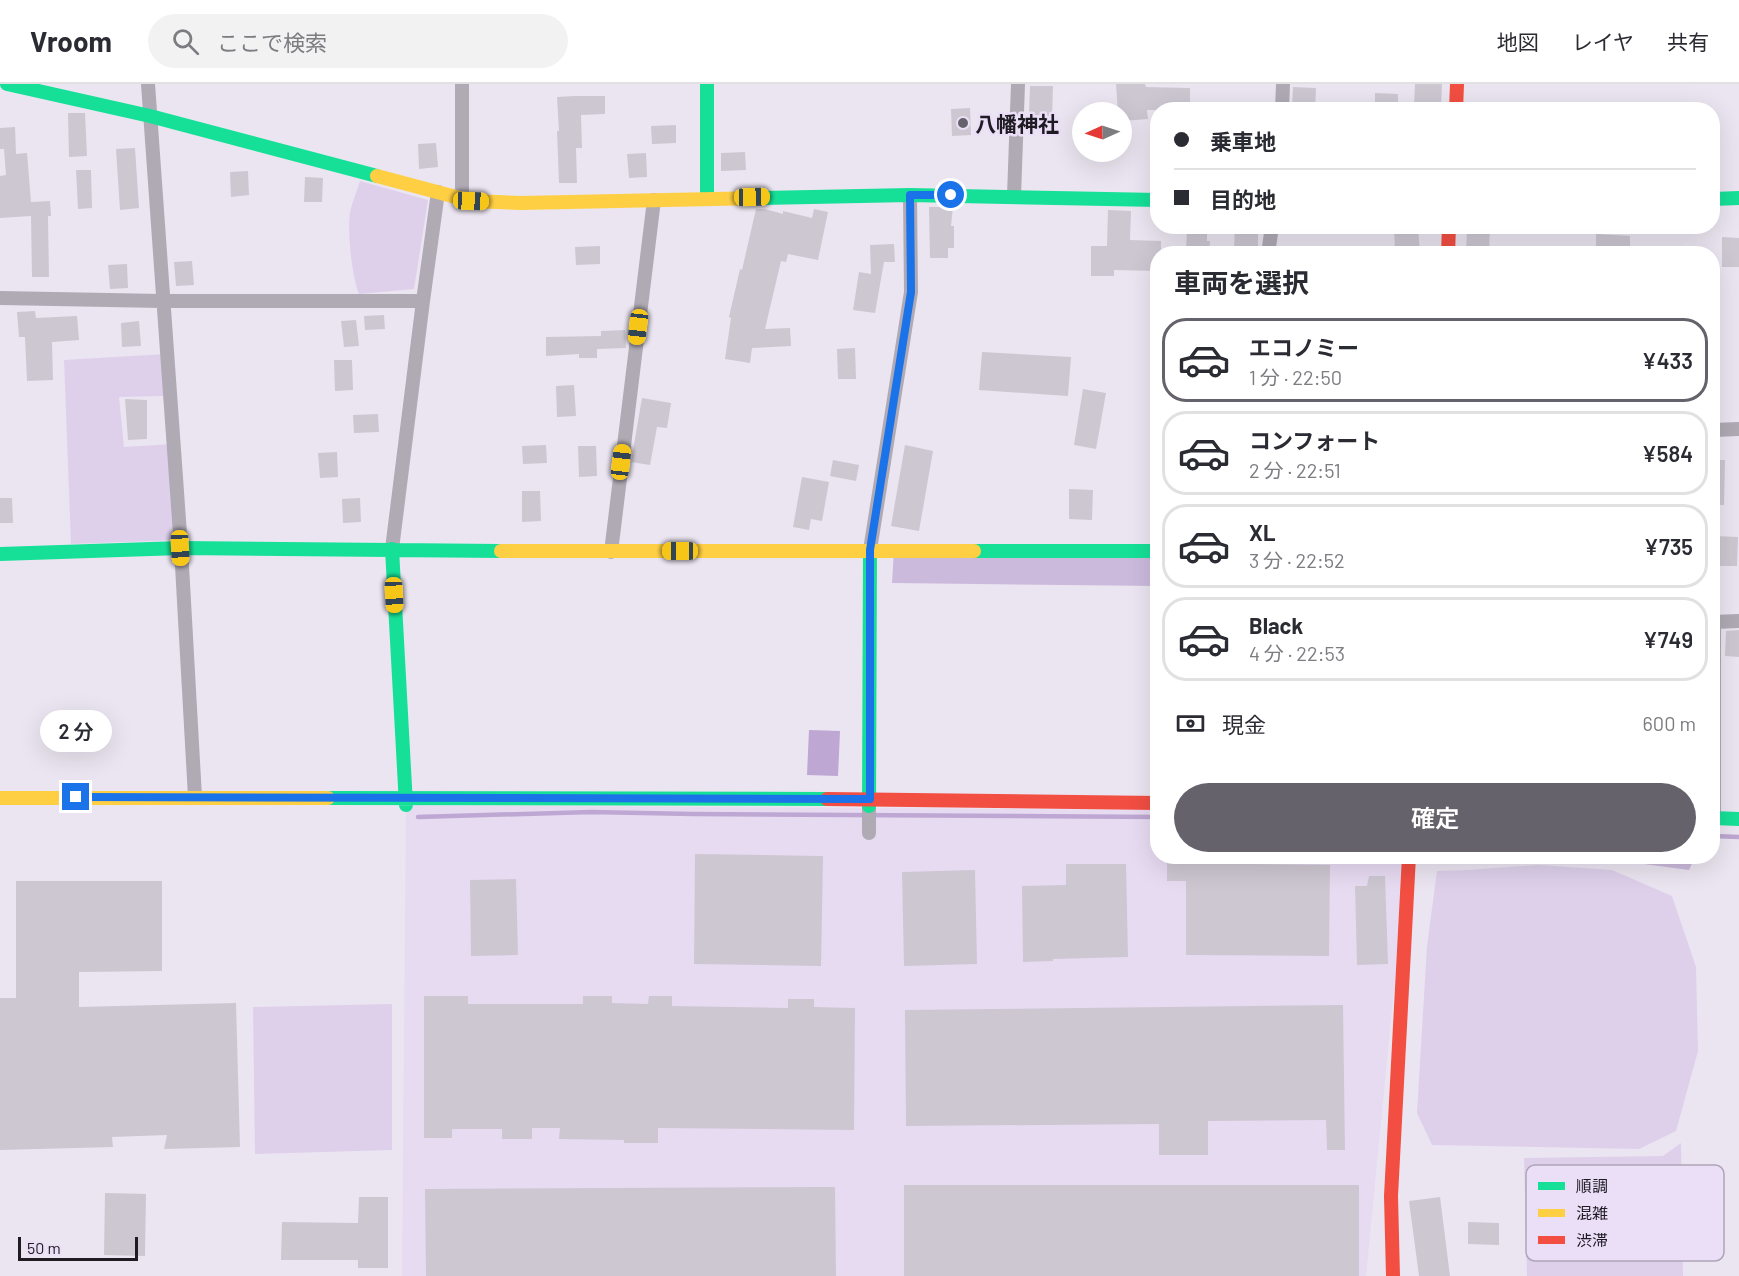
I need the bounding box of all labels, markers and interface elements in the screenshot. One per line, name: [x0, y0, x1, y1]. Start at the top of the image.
search box: [148, 14, 568, 68]
text: Vroom: [30, 24, 112, 58]
icon: search: [169, 25, 202, 58]
text: ここで検索: [217, 29, 327, 55]
text: 地図: [1497, 29, 1539, 54]
text: レイヤ: [1572, 29, 1634, 54]
text: 共有: [1667, 29, 1709, 54]
north arrow: [1072, 102, 1132, 162]
map controls: [1072, 102, 1132, 162]
place label: 八幡神社: [975, 111, 1059, 136]
marker: 八幡神社: [956, 116, 970, 130]
text: 乗車地: [1210, 128, 1276, 154]
route start: [937, 181, 964, 208]
text: 目的地: [1210, 186, 1276, 212]
car: [734, 188, 770, 206]
car: [453, 191, 489, 211]
text: 車両を選択: [1174, 266, 1309, 298]
car: [627, 308, 649, 346]
icon: car: [1177, 333, 1231, 387]
text: エコノミー: [1249, 334, 1359, 360]
text: ¥433: [1642, 347, 1693, 373]
text: 1 分 · 22:50: [1249, 365, 1342, 389]
icon: car: [1177, 426, 1231, 480]
text: コンフォート: [1249, 427, 1380, 453]
text: ¥584: [1642, 440, 1693, 466]
car: [610, 443, 632, 481]
text: 2 分 · 22:51: [1249, 458, 1341, 482]
icon: car: [1177, 519, 1231, 573]
text: XL: [1249, 519, 1275, 545]
car: [170, 530, 190, 566]
text: ¥735: [1644, 533, 1693, 559]
car: [662, 542, 698, 560]
text: 3 分 · 22:52: [1249, 548, 1345, 572]
car: [384, 577, 404, 613]
icon: car: [1177, 612, 1231, 666]
text: Black: [1249, 612, 1303, 638]
text: ¥749: [1643, 626, 1693, 652]
text: 4 分 · 22:53: [1249, 641, 1345, 665]
icon: cash: [1174, 707, 1207, 740]
callout: 2 分: [40, 710, 112, 752]
text: 現金: [1222, 711, 1266, 737]
text: 600 m: [1643, 711, 1696, 735]
text: 2 分: [58, 719, 94, 743]
route end: [62, 783, 89, 810]
button: 確定: [1174, 783, 1696, 852]
legend: [1526, 1165, 1724, 1261]
text: 順調: [1576, 1176, 1608, 1195]
text: 混雑: [1576, 1203, 1608, 1222]
text: 渋滞: [1576, 1230, 1608, 1249]
scale bar: [18, 1234, 138, 1262]
text: 50 m: [27, 1238, 61, 1257]

